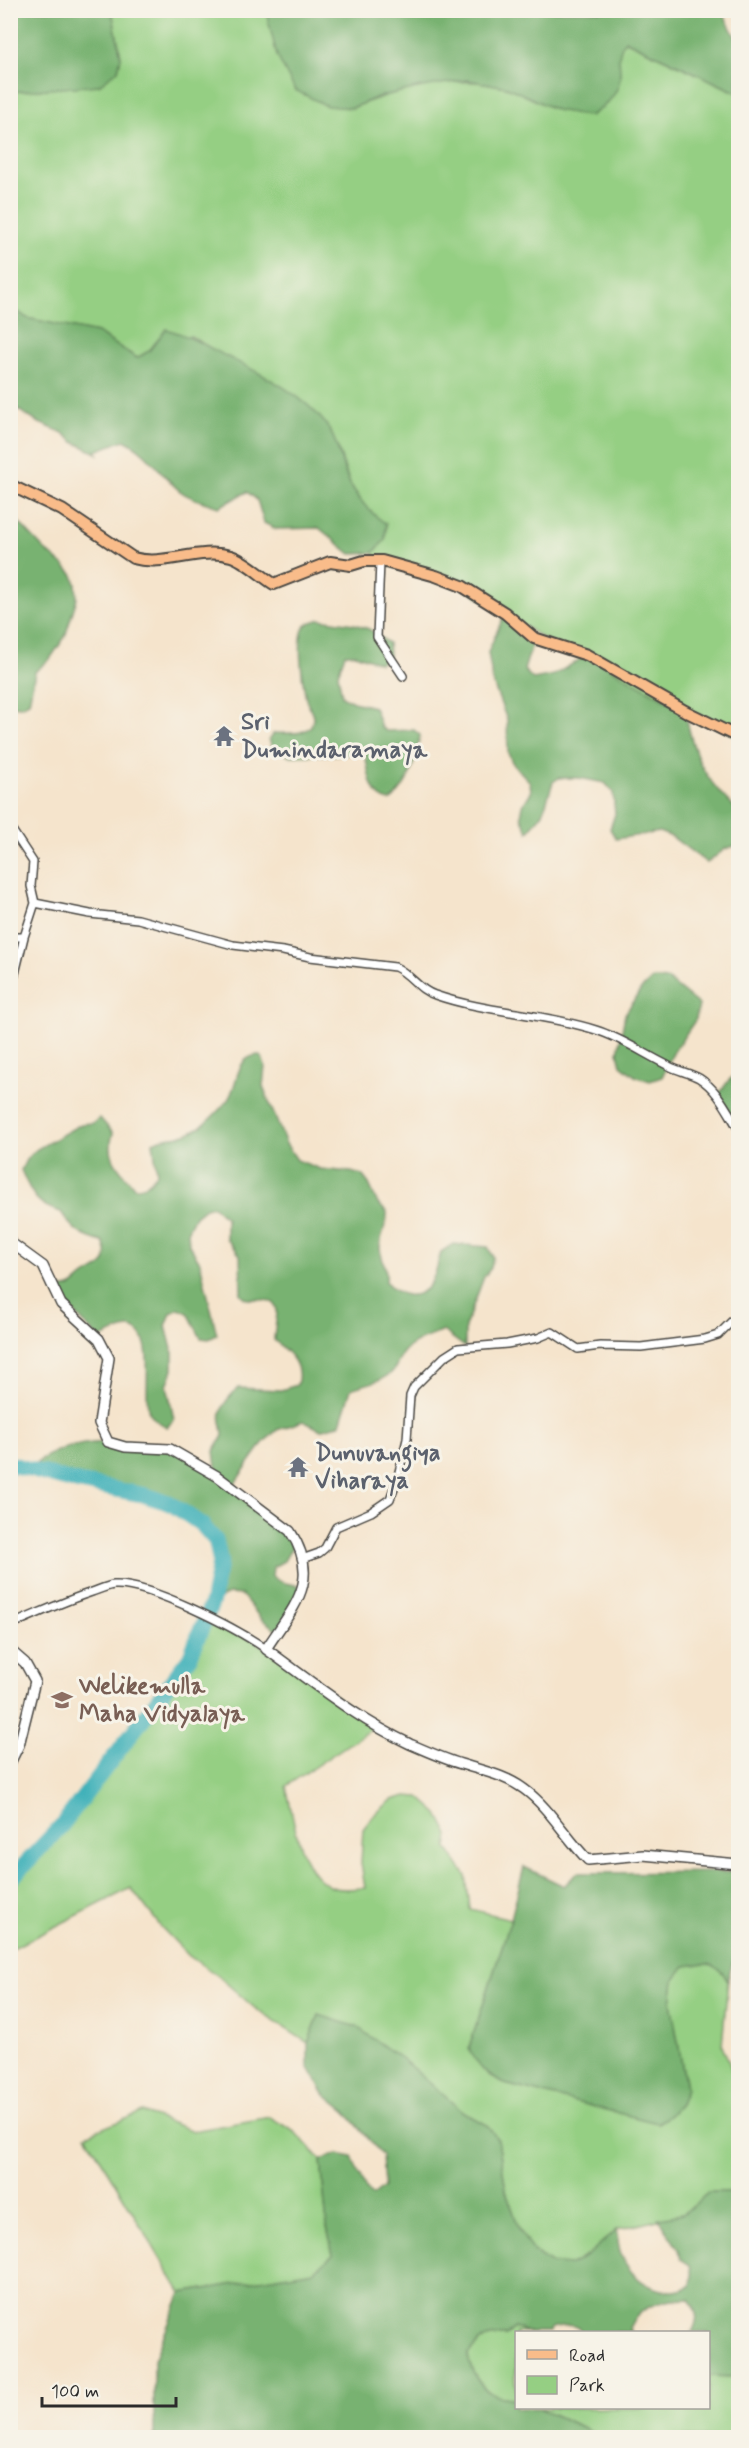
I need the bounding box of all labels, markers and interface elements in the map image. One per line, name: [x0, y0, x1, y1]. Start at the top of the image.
place label: Sri Dumindaramaya: [241, 707, 428, 766]
temple icon: Sri Dumindaramaya: [212, 724, 236, 748]
place label: Dunuvangiya Viharaya: [315, 1438, 441, 1497]
temple icon: Dunuvangiya Viharaya: [286, 1455, 310, 1479]
place label: Welikemulla Maha Vidyalaya: [78, 1671, 245, 1730]
school or university icon: Welikemulla Maha Vidyalaya: [50, 1688, 74, 1712]
legend: [515, 2331, 710, 2409]
text: Road: [569, 2344, 605, 2368]
scale bar: [42, 2370, 176, 2408]
text: Park: [569, 2374, 605, 2398]
text: 100 m: [51, 2380, 99, 2404]

